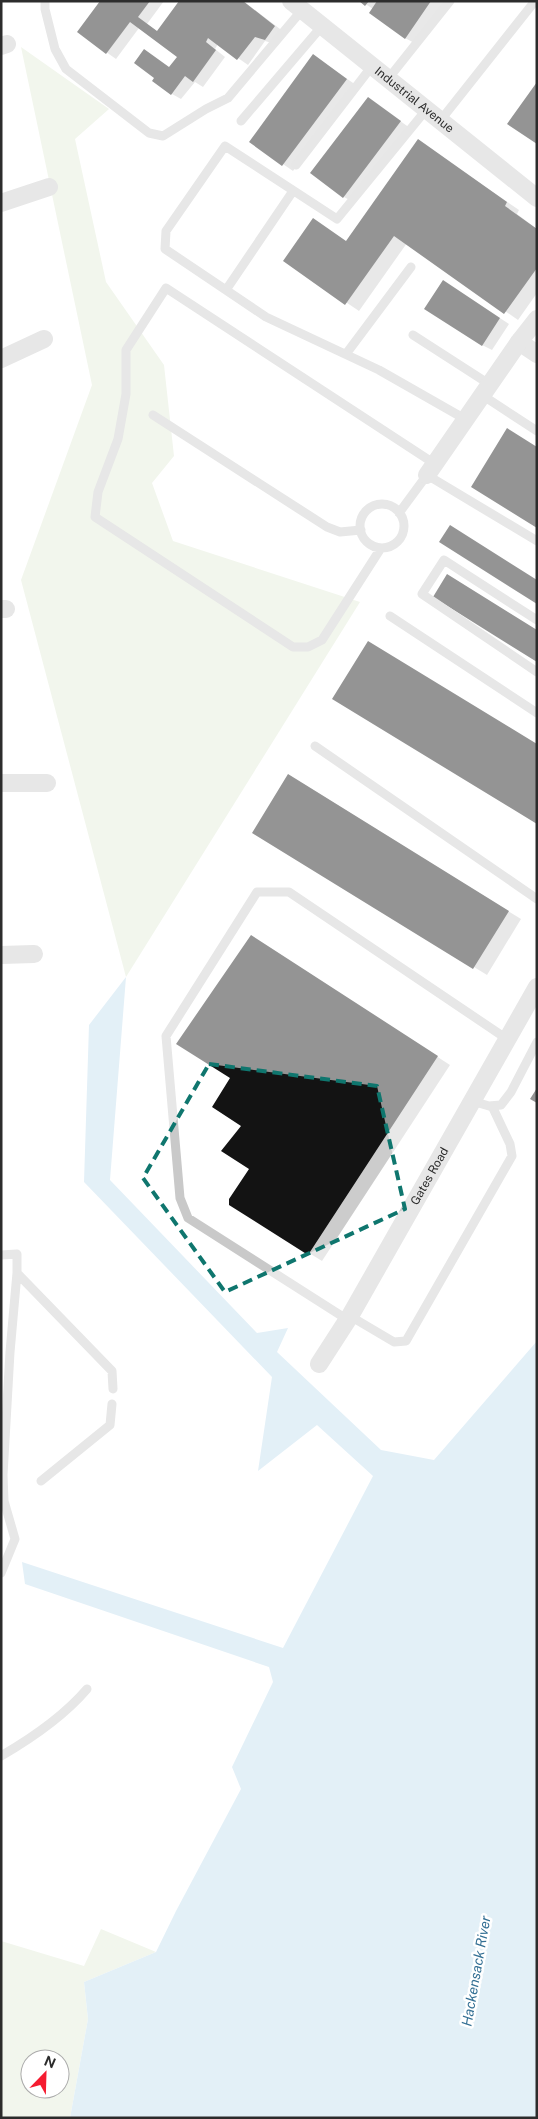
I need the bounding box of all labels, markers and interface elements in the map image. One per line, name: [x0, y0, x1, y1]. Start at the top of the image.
street label: Industrial Avenue: [372, 64, 457, 136]
street label: Gates Road: [408, 1145, 451, 1207]
water label: Hackensack River: [458, 1914, 494, 2028]
north arrow: [20, 2049, 70, 2099]
text: N: [42, 2053, 58, 2072]

